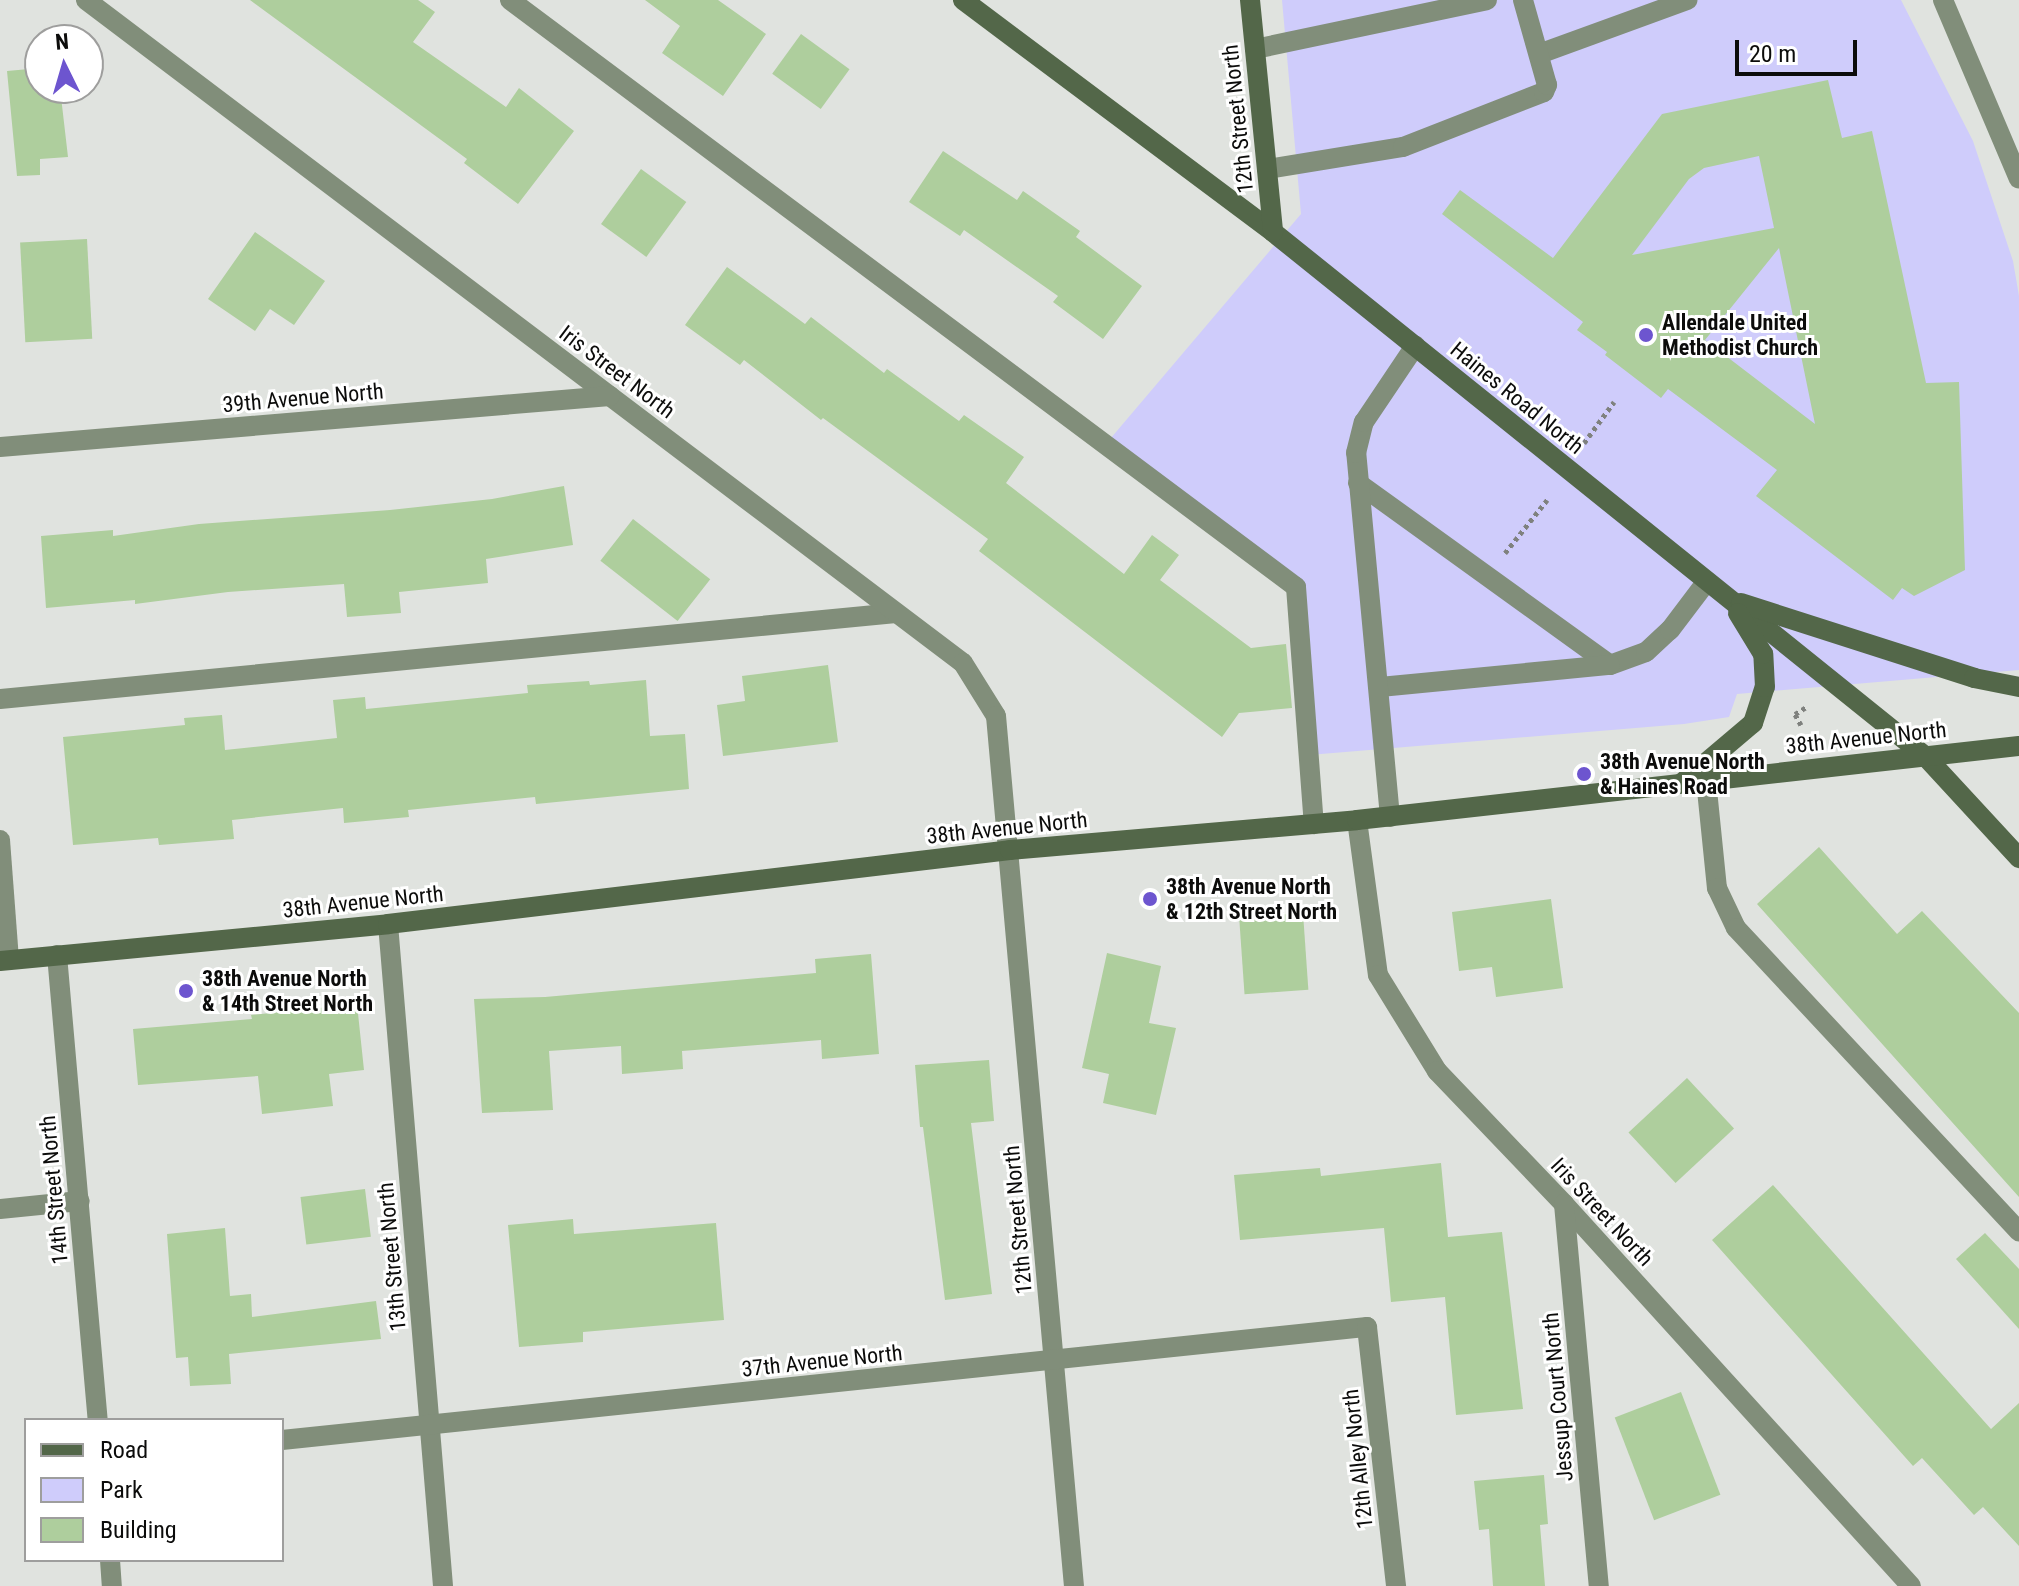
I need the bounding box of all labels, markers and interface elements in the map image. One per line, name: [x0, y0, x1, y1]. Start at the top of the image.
north arrow: [24, 24, 104, 104]
scale bar: [1739, 24, 1861, 74]
text: N: [54, 29, 70, 55]
text: 20 m: [1749, 40, 1796, 68]
street label: 12th Street North: [1217, 43, 1259, 195]
place label: Allendale United Methodist Church: [1662, 309, 1818, 360]
street label: Iris Street North: [554, 320, 680, 424]
marker: Allendale United Methodist Church: [1637, 326, 1655, 344]
street label: Haines Road North: [1445, 336, 1589, 460]
street label: 39th Avenue North: [221, 378, 385, 418]
street label: 38th Avenue North: [1784, 716, 1948, 760]
place label: 38th Avenue North & Haines Road: [1600, 748, 1765, 800]
marker: 38th Avenue North & Haines Road: [1575, 765, 1593, 783]
street label: 38th Avenue North: [925, 806, 1089, 850]
place label: 38th Avenue North & 12th Street North: [1166, 873, 1337, 924]
street label: 38th Avenue North: [281, 880, 445, 924]
marker: 38th Avenue North & 12th Street North: [1141, 890, 1159, 908]
place label: 38th Avenue North & 14th Street North: [202, 965, 373, 1016]
marker: 38th Avenue North & 14th Street North: [177, 982, 195, 1000]
street label: 14th Street North: [34, 1114, 74, 1266]
street label: 12th Street North: [998, 1144, 1038, 1296]
street label: Iris Street North: [1545, 1153, 1659, 1271]
street label: 13th Street North: [372, 1181, 412, 1333]
street label: Jessup Court North: [1537, 1311, 1579, 1483]
street label: 37th Avenue North: [740, 1339, 904, 1383]
street label: 12th Alley North: [1338, 1388, 1378, 1530]
legend: [24, 1418, 284, 1562]
text: Road: [100, 1436, 148, 1464]
text: Park: [100, 1476, 143, 1504]
text: Building: [100, 1516, 177, 1544]

